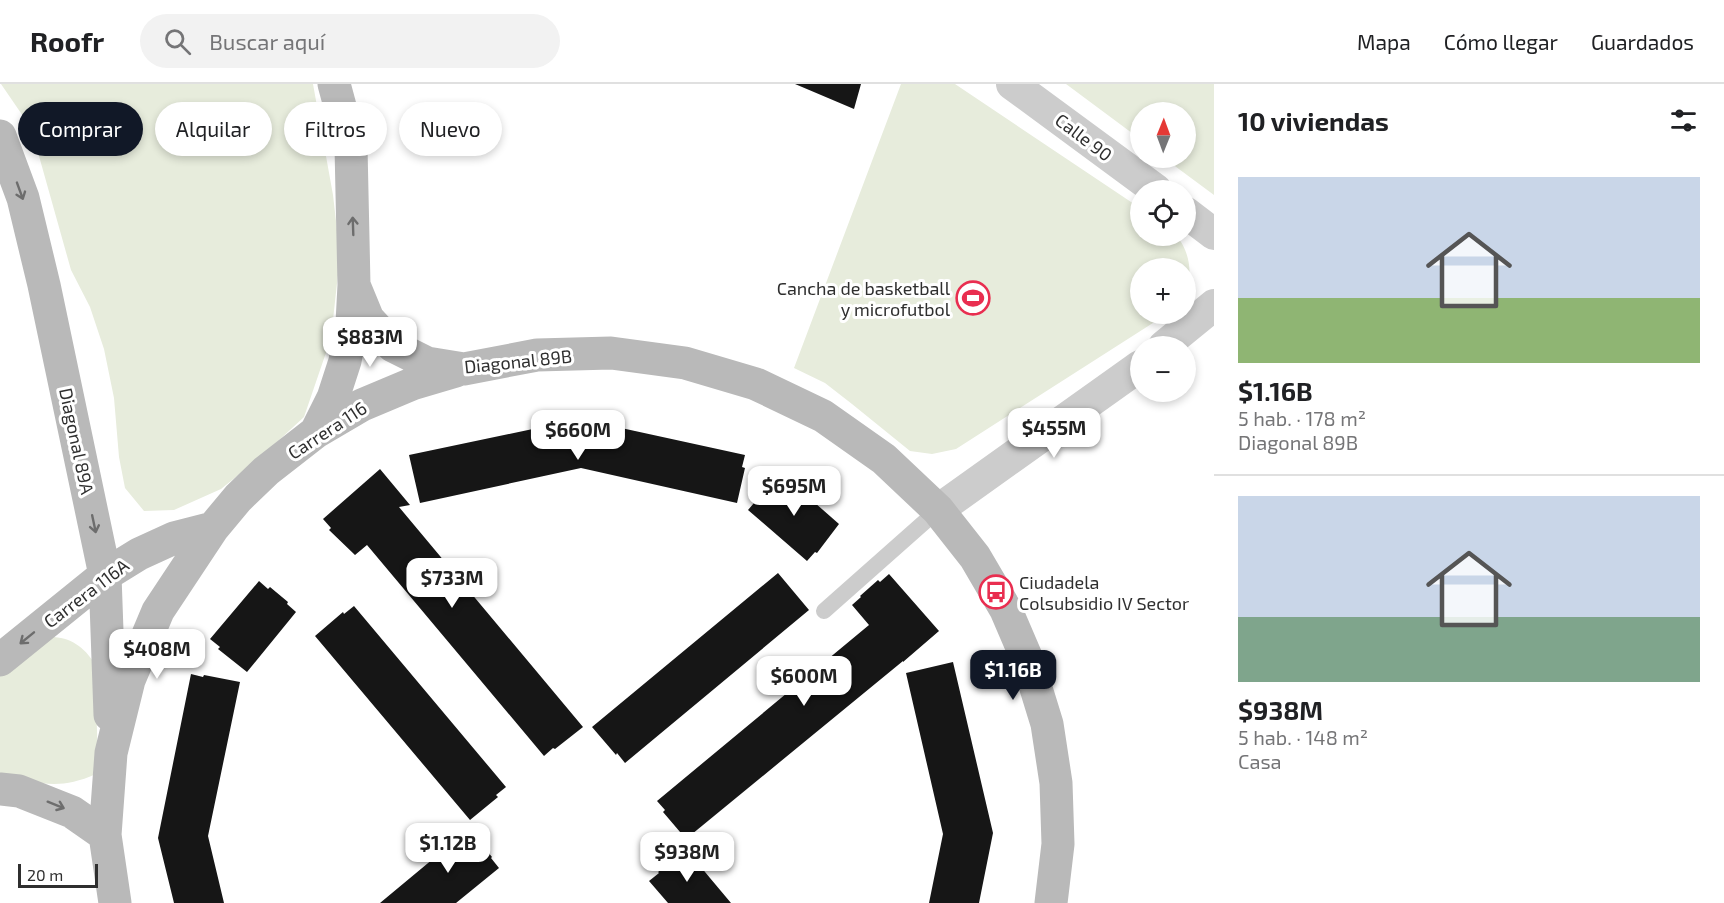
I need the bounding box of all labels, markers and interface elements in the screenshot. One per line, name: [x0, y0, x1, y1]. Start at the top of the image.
search box: [140, 14, 560, 68]
text: Roofr: [30, 24, 104, 58]
icon: search: [161, 25, 194, 58]
text: Buscar aquí: [209, 28, 325, 54]
text: Mapa: [1357, 29, 1411, 54]
text: Cómo llegar: [1444, 29, 1558, 54]
text: Guardados: [1591, 29, 1694, 54]
chip: Comprar: [18, 102, 143, 156]
chip: Alquilar: [155, 102, 272, 156]
chip: Filtros: [284, 102, 387, 156]
chip: Nuevo: [399, 102, 502, 156]
north arrow: [1130, 102, 1196, 168]
map controls: [1130, 102, 1196, 402]
icon: filters: [1667, 104, 1700, 137]
text: 10 viviendas: [1238, 105, 1389, 136]
street label: Calle 90: [1051, 108, 1117, 166]
button: locate: [1130, 180, 1196, 246]
one-way arrow: [16, 181, 27, 200]
icon: home: [1415, 216, 1523, 324]
one-way arrow: [347, 217, 359, 237]
button: +: [1130, 258, 1196, 324]
place label: Cancha de basketball y microfutbol: [777, 277, 951, 320]
sports icon: Cancha de basketball y microfutbol: [955, 280, 991, 316]
pin: $883M: [328, 317, 412, 368]
text: $883M: [337, 324, 403, 348]
button: −: [1130, 336, 1196, 402]
street label: Diagonal 89B: [463, 344, 573, 378]
text: $1.16B: [1238, 375, 1313, 406]
street label: Diagonal 89A: [55, 386, 99, 497]
street label: Carrera 116: [283, 396, 371, 464]
text: 5 hab. · 178 m²: [1238, 406, 1366, 430]
pin: $455M: [1012, 408, 1096, 459]
pin: $660M: [536, 410, 620, 461]
text: $455M: [1022, 415, 1086, 439]
text: $660M: [545, 417, 611, 441]
text: Diagonal 89B: [1238, 430, 1358, 454]
pin: $695M: [752, 466, 836, 517]
text: $695M: [762, 473, 826, 497]
one-way arrow: [89, 515, 101, 534]
icon: home: [1415, 535, 1523, 643]
street label: Carrera 116A: [39, 553, 134, 632]
pin: $733M: [410, 558, 494, 609]
text: $733M: [420, 565, 484, 589]
place label: Ciudadela Colsubsidio IV Sector: [1019, 571, 1189, 614]
bus stop icon: Ciudadela Colsubsidio IV Sector: [978, 574, 1014, 610]
pin: $408M: [115, 629, 199, 680]
one-way arrow: [19, 632, 35, 645]
text: $408M: [123, 636, 191, 660]
pin: $1.16B: [964, 650, 1062, 701]
pin: $600M: [762, 656, 846, 707]
text: $1.16B: [984, 657, 1042, 681]
text: $600M: [771, 663, 837, 687]
text: $938M: [1238, 694, 1323, 725]
text: 5 hab. · 148 m²: [1238, 725, 1368, 749]
text: Casa: [1238, 749, 1282, 773]
one-way arrow: [46, 800, 64, 811]
pin: $1.12B: [399, 823, 497, 874]
text: $1.12B: [419, 830, 477, 854]
pin: $938M: [645, 832, 729, 883]
text: $938M: [654, 839, 720, 863]
scale bar: [18, 861, 98, 888]
text: 20 m: [27, 865, 63, 884]

